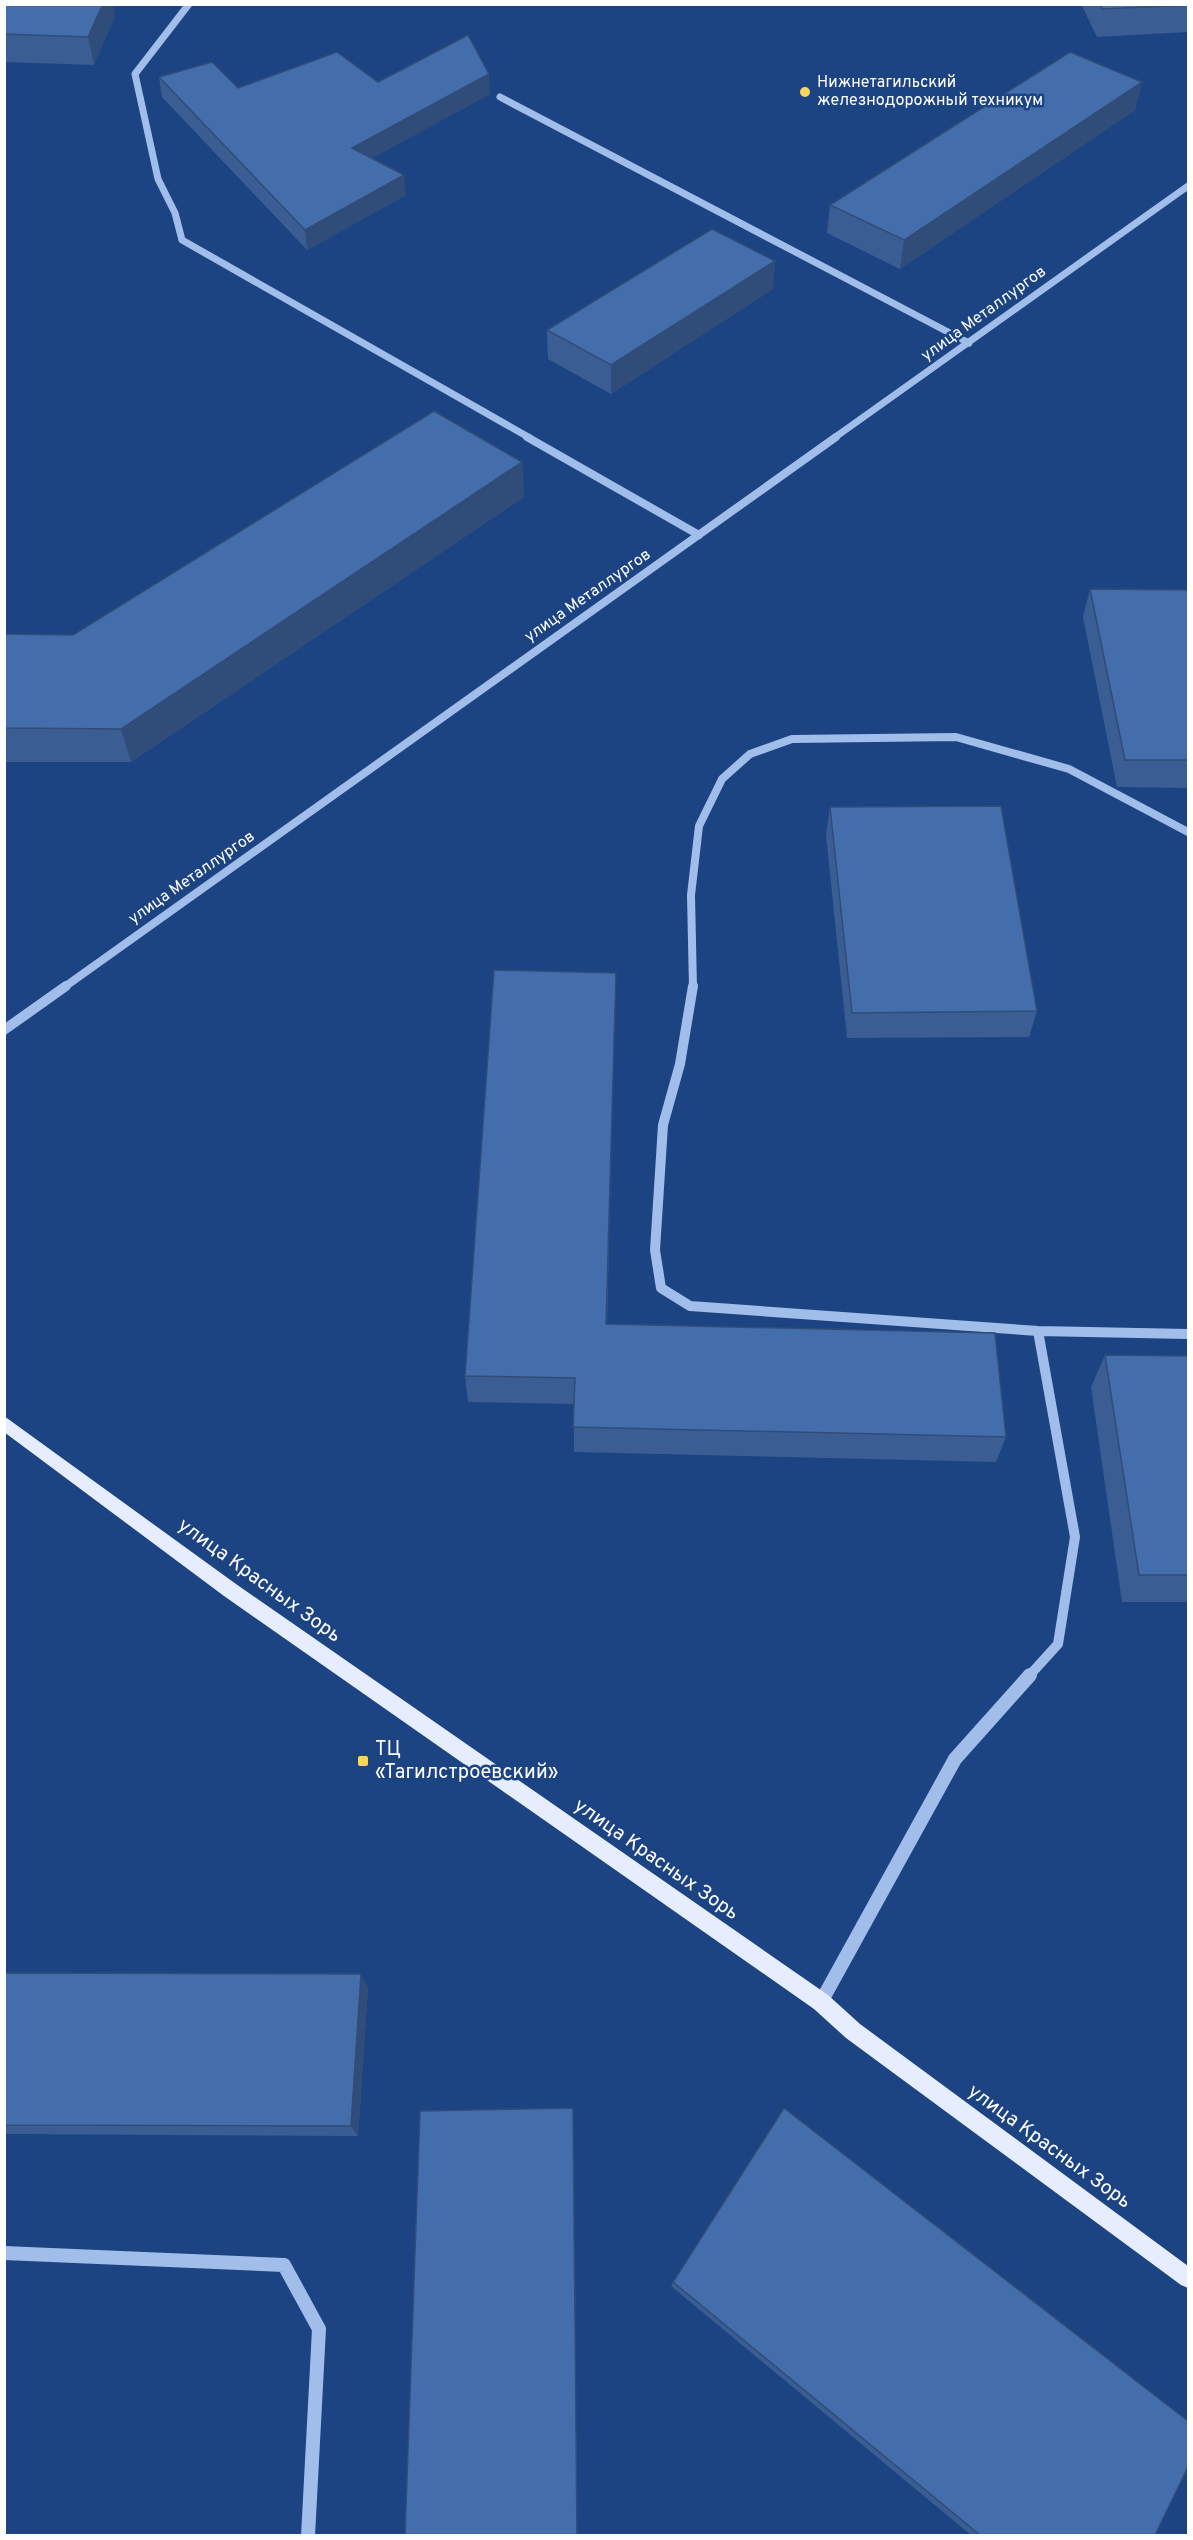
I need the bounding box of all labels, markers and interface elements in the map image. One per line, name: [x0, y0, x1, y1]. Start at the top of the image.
place label: Нижнетагильский железнодорожный техникум: [817, 73, 1043, 111]
marker: Нижнетагильский железнодорожный техникум: [798, 85, 812, 99]
street label: улица Металлургов: [918, 262, 1050, 366]
street label: улица Металлургов: [521, 545, 655, 647]
street label: улица Металлургов: [125, 827, 259, 929]
street label: улица Красных Зорь: [172, 1513, 346, 1649]
place label: ТЦ «Тагилстроевский»: [375, 1737, 558, 1786]
marker: ТЦ «Тагилстроевский»: [356, 1754, 370, 1768]
street label: улица Красных Зорь: [568, 1793, 744, 1927]
street label: улица Красных Зорь: [962, 2079, 1136, 2215]

